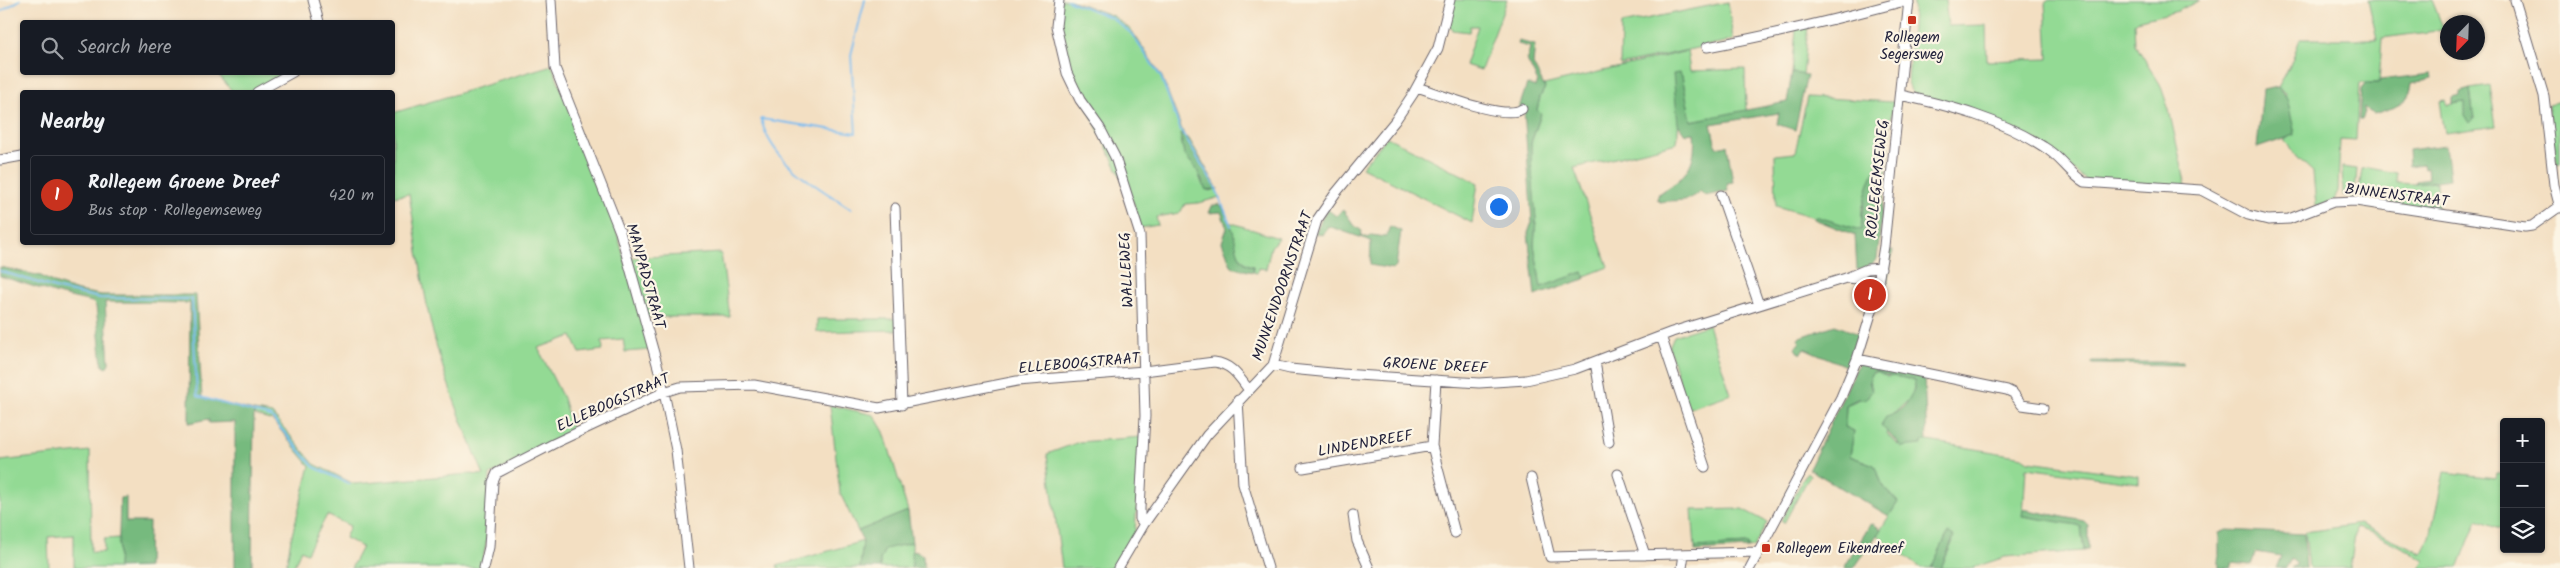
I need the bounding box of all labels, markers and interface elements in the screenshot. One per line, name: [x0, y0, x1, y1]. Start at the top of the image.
marker: Rollegem Segersweg: [1906, 14, 1918, 26]
north arrow: [2440, 15, 2485, 60]
search box: [20, 20, 395, 75]
place label: Rollegem Segersweg: [1880, 26, 1944, 67]
text: Search here: [78, 33, 172, 63]
icon: search: [38, 34, 66, 62]
text: Nearby: [40, 106, 105, 139]
street label: ROLLEGEMSEWEG: [1860, 119, 1896, 240]
text: Rollegem Groene Dreef: [88, 168, 278, 198]
street label: BINNENSTRAAT: [2344, 178, 2452, 215]
text: 1: [55, 183, 59, 208]
text: 420 m: [329, 183, 374, 208]
your location: [1486, 194, 1512, 220]
text: Bus stop · Rollegemseweg: [88, 198, 262, 223]
street label: MUNKENDOORNSTRAAT: [1246, 206, 1320, 364]
street label: MANPADSTRAAT: [618, 221, 672, 334]
street label: WALLEWEG: [1113, 232, 1141, 308]
pin: 1: [1854, 276, 1886, 314]
street label: ELLEBOOGSTRAAT: [1017, 347, 1143, 381]
street label: GROENE DREEF: [1382, 351, 1489, 381]
street label: ELLEBOOGSTRAAT: [553, 366, 676, 439]
map controls: [2500, 418, 2545, 553]
button: +: [2500, 418, 2545, 463]
street label: LINDENDREEF: [1316, 424, 1415, 464]
button: −: [2500, 463, 2545, 508]
button: layers: [2500, 508, 2545, 553]
place label: Rollegem Eikendreef: [1776, 537, 1905, 561]
marker: Rollegem Eikendreef: [1760, 542, 1772, 554]

